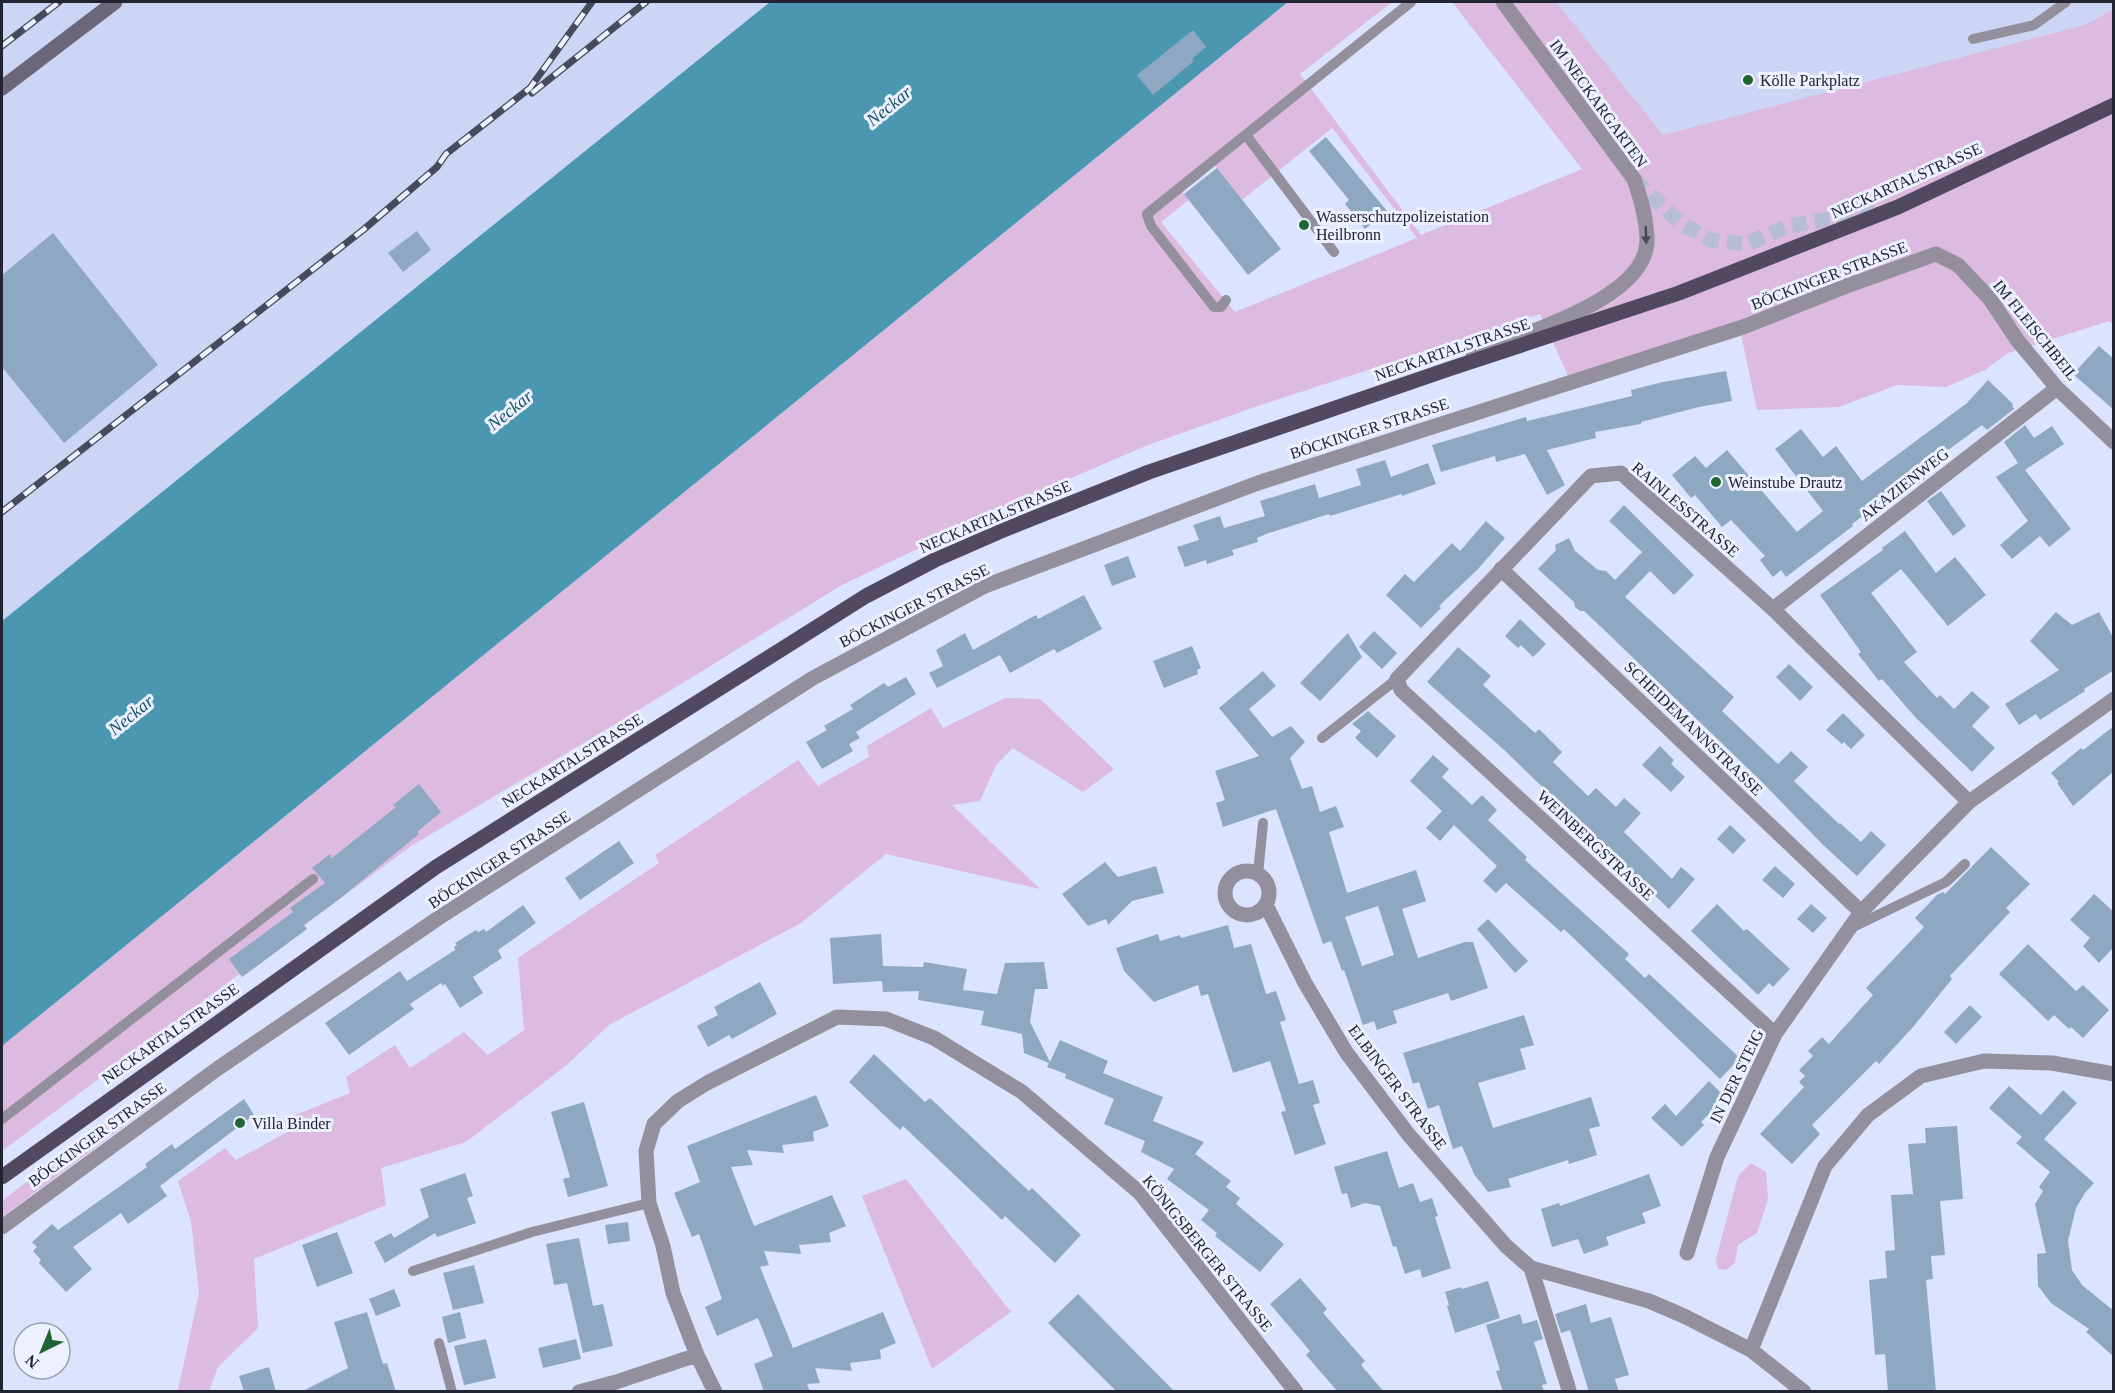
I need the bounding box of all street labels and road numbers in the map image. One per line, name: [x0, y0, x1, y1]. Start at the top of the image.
street label: IM NECKARGARTEN: [1547, 36, 1651, 171]
street label: NECKARTALSTRASSE: [1828, 140, 1984, 221]
street label: BÖCKINGER STRASSE: [1749, 238, 1910, 313]
street label: IM FLEISCHBEIL: [1990, 277, 2081, 384]
street label: NECKARTALSTRASSE: [1372, 315, 1532, 384]
street label: BÖCKINGER STRASSE: [1288, 395, 1451, 462]
street label: AKAZIENWEG: [1857, 444, 1952, 524]
street label: RAINLESSTRASSE: [1629, 458, 1743, 560]
street label: NECKARTALSTRASSE: [917, 477, 1074, 556]
street label: BÖCKINGER STRASSE: [836, 560, 992, 651]
street label: SCHEIDEMANNSTRASSE: [1621, 658, 1766, 799]
street label: NECKARTALSTRASSE: [499, 710, 646, 811]
street label: WEINBERGSTRASSE: [1534, 787, 1657, 904]
street label: BÖCKINGER STRASSE: [425, 807, 573, 912]
street label: NECKARTALSTRASSE: [99, 980, 242, 1087]
street label: ELBINGER STRASSE: [1345, 1022, 1450, 1153]
street label: IN DER STEIG: [1706, 1026, 1767, 1126]
street label: BÖCKINGER STRASSE: [25, 1079, 169, 1190]
street label: KÖNIGSBERGER STRASSE: [1139, 1172, 1276, 1335]

